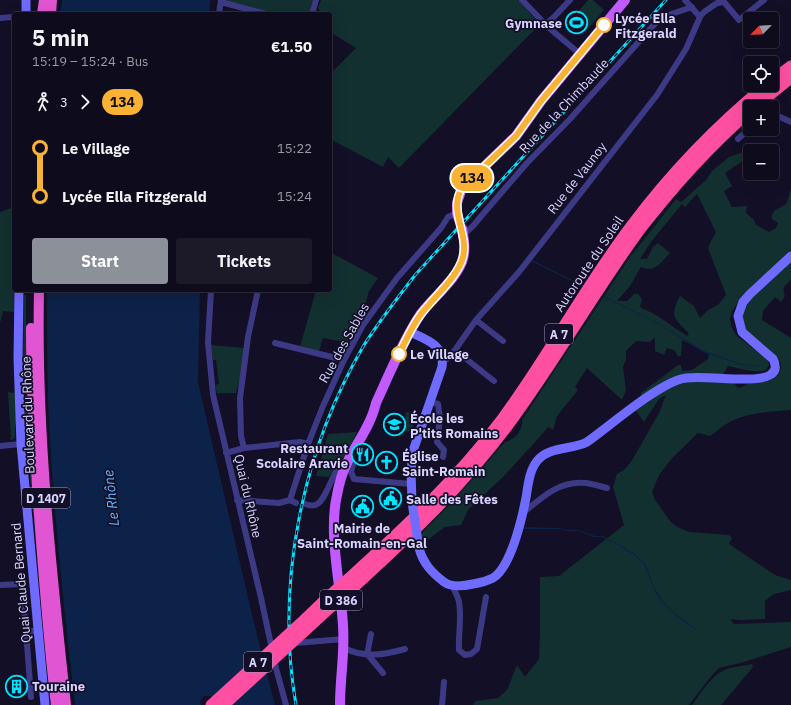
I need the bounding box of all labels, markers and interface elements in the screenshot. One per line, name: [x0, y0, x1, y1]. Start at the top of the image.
sports icon: Gymnase: [564, 10, 590, 36]
place label: Lycée Ella Fitzgerald: [615, 10, 677, 42]
north arrow: [743, 12, 779, 48]
map controls: [743, 12, 779, 180]
place label: Gymnase: [505, 15, 562, 32]
marker: Lycée Ella Fitzgerald: [596, 17, 612, 33]
text: 5 min: [32, 23, 89, 52]
text: €1.50: [271, 37, 312, 56]
text: 15:19 – 15:24 · Bus: [32, 53, 148, 70]
street label: Rue de la Chimbaude: [516, 55, 612, 157]
button: locate: [743, 56, 779, 92]
icon: walk: [32, 91, 54, 113]
icon: forward: [74, 91, 96, 113]
text: 134: [110, 93, 135, 111]
text: 3: [60, 94, 68, 111]
button: +: [743, 100, 779, 136]
street label: Rue de Vaunoy: [544, 138, 611, 217]
text: Le Village: [62, 139, 130, 158]
text: 15:22: [277, 140, 312, 157]
button: −: [743, 144, 779, 180]
line badge: 134: [449, 165, 495, 191]
text: 134: [459, 169, 485, 187]
text: Lycée Ella Fitzgerald: [62, 187, 207, 206]
text: 15:24: [277, 188, 312, 205]
street label: Autoroute du Soleil: [551, 212, 628, 315]
button: Start: [32, 238, 168, 284]
button: Tickets: [176, 238, 312, 284]
street label: Rue des Sables: [315, 300, 373, 386]
road number: A 7: [545, 324, 573, 344]
marker: Le Village: [391, 346, 407, 362]
place label: Le Village: [410, 346, 469, 363]
street label: Boulevard du Rhône: [17, 356, 39, 474]
place label: École les P'tits Romains: [410, 410, 499, 442]
school or university icon: École les P'tits Romains: [381, 412, 407, 438]
place label: Restaurant Scolaire Aravie: [256, 440, 348, 472]
restaurant icon: Restaurant Scolaire Aravie: [350, 442, 376, 468]
place label: Église Saint-Romain: [402, 448, 485, 480]
church icon: Église Saint-Romain: [373, 450, 399, 476]
street label: Quai du Rhône: [230, 453, 266, 539]
water label: Le Rhône: [99, 469, 123, 527]
public building icon: Salle des Fêtes: [378, 486, 404, 512]
road number: D 1407: [22, 488, 70, 508]
place label: Salle des Fêtes: [406, 491, 498, 508]
public building icon: Mairie de Saint-Romain-en-Gal: [349, 493, 375, 519]
place label: Mairie de Saint-Romain-en-Gal: [297, 520, 427, 552]
street label: Quai Claude Bernard: [7, 522, 35, 644]
road number: D 386: [320, 590, 362, 610]
road number: A 7: [244, 652, 272, 672]
building icon: Touraine: [3, 673, 29, 699]
place label: Touraine: [32, 678, 85, 695]

